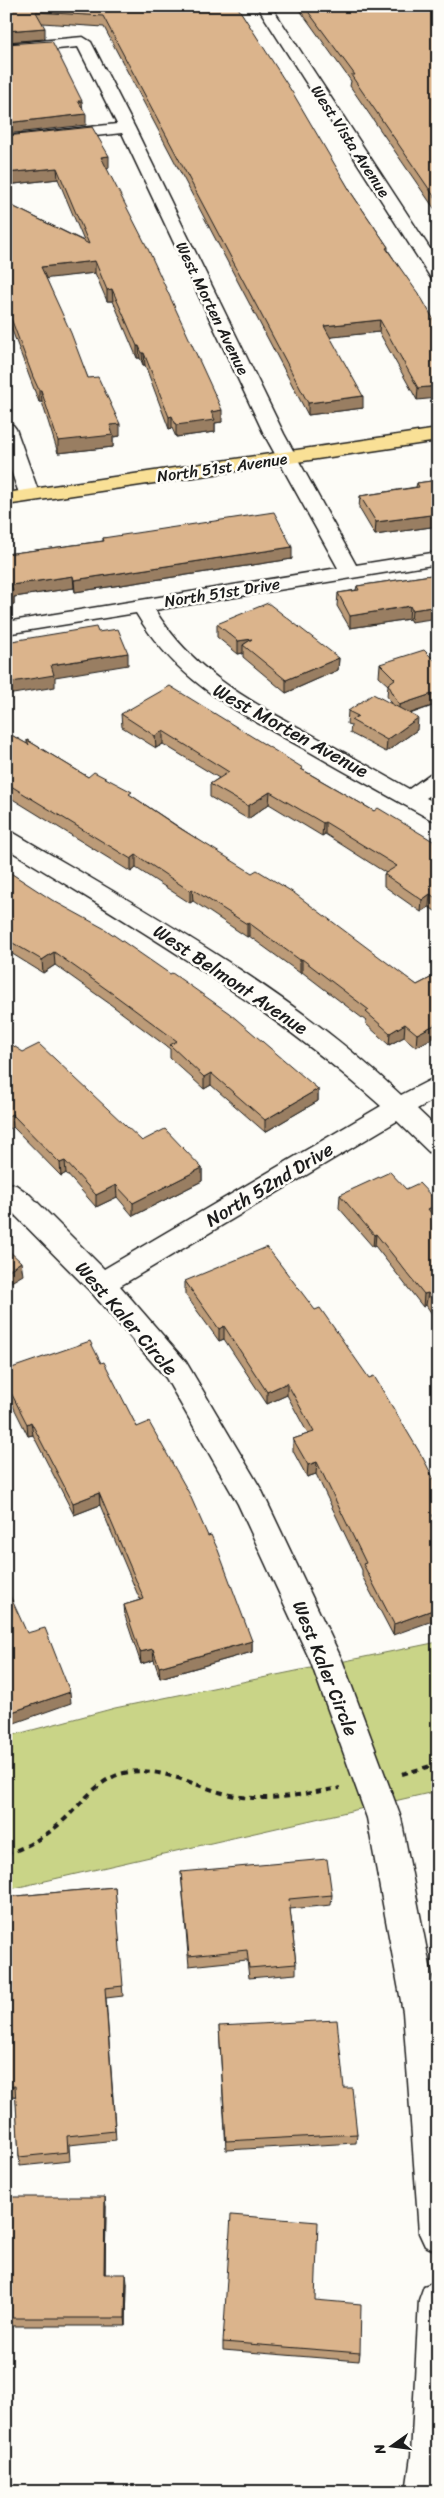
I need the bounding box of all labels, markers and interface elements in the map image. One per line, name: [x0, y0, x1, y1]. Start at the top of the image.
street label: West Vista Avenue: [303, 79, 398, 204]
street label: West Morten Avenue: [168, 236, 258, 380]
street label: North 51st Avenue: [155, 444, 289, 491]
street label: North 51st Drive: [162, 569, 282, 616]
street label: West Morten Avenue: [207, 674, 375, 787]
street label: West Belmont Avenue: [146, 915, 315, 1044]
street label: North 52nd Drive: [199, 1133, 340, 1236]
street label: West Kaler Circle: [67, 1253, 186, 1384]
street label: West Kaler Circle: [283, 1595, 368, 1741]
north arrow: [366, 2420, 416, 2470]
text: N: [366, 2441, 393, 2458]

